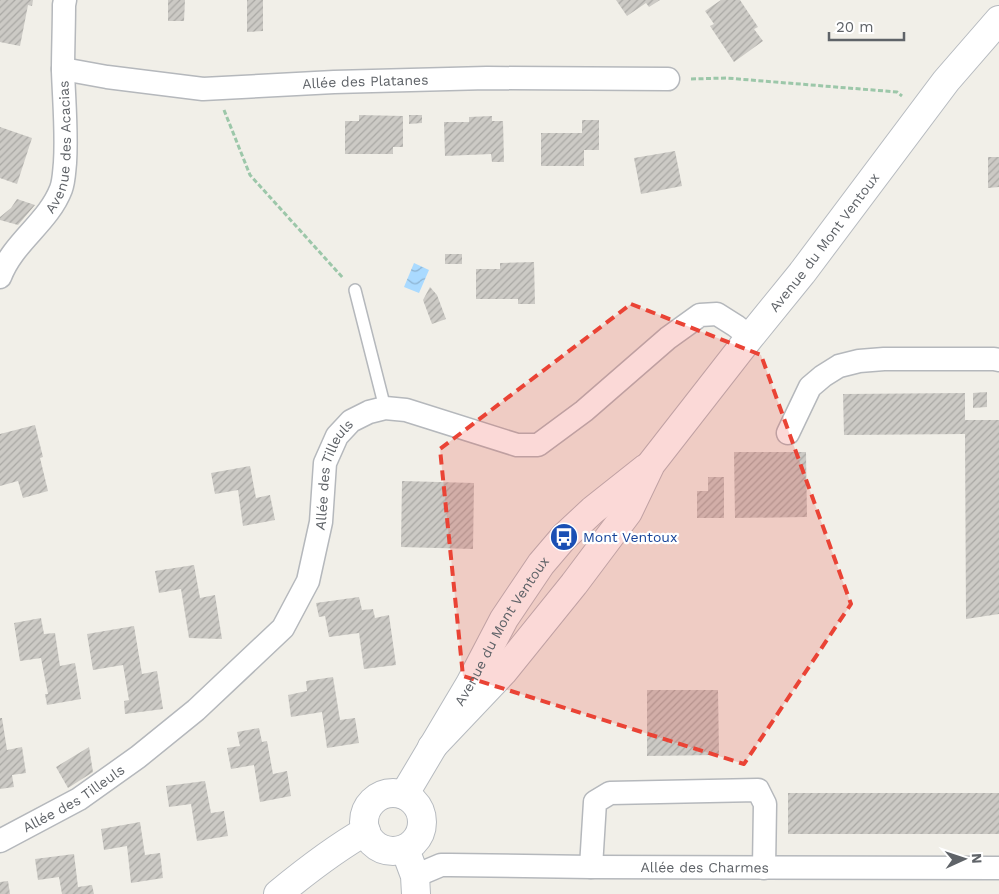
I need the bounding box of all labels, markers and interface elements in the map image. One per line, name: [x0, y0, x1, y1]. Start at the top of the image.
scale bar: [829, 10, 904, 42]
text: 20 m: [836, 18, 874, 36]
street label: Allée des Platanes: [302, 72, 429, 92]
street label: Avenue des Acacias: [42, 80, 74, 216]
street label: Avenue du Mont Ventoux: [766, 169, 882, 315]
street label: Allée des Tilleuls: [311, 416, 356, 531]
bus stop icon: Mont Ventoux: [549, 522, 579, 552]
place label: Mont Ventoux: [583, 529, 677, 545]
street label: Avenue du Mont Ventoux: [451, 553, 552, 708]
street label: Allée des Tilleuls: [20, 761, 127, 835]
north arrow: [939, 834, 989, 884]
text: N: [969, 853, 985, 864]
street label: Allée des Charmes: [640, 859, 769, 875]

